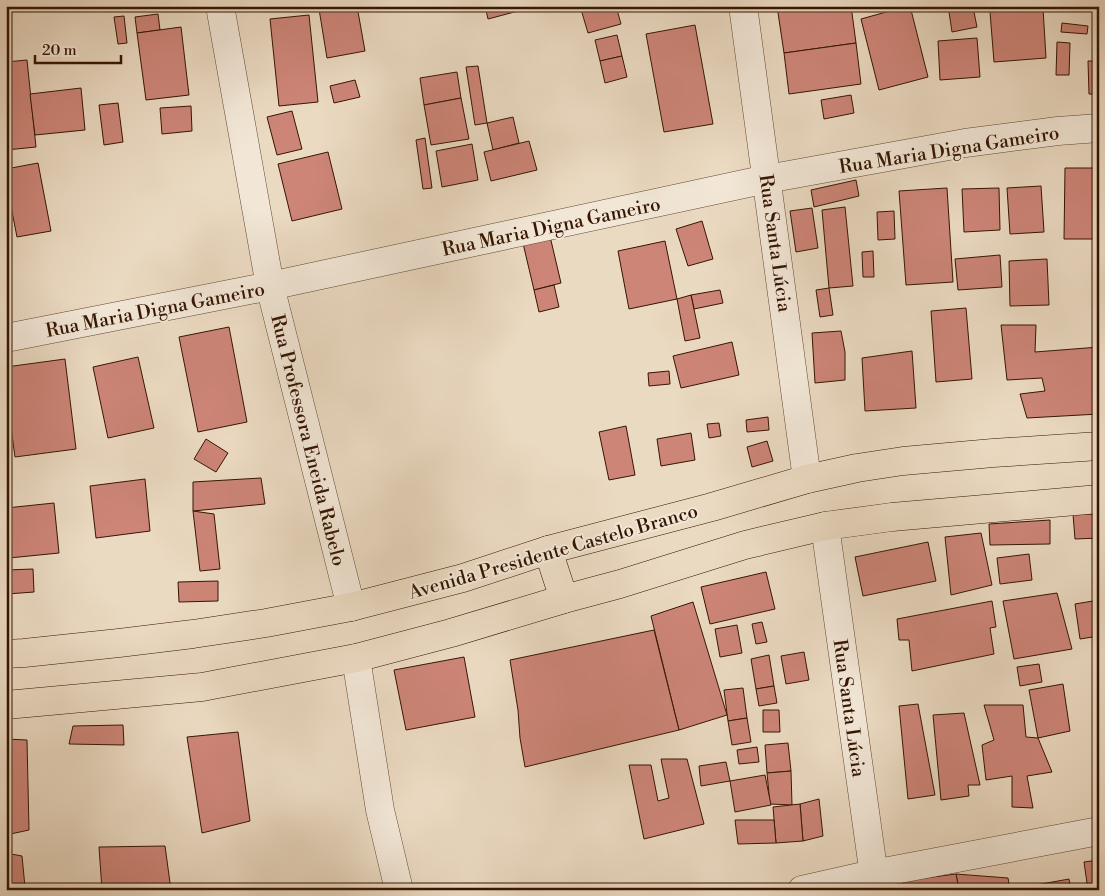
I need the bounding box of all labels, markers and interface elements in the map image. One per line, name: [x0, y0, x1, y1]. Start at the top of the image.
scale bar: [35, 32, 121, 64]
text: 20 m: [42, 41, 77, 60]
street label: Rua Maria Digna Gameiro: [837, 121, 1061, 179]
street label: Rua Santa Lúcia: [753, 173, 797, 314]
street label: Rua Maria Digna Gameiro: [440, 192, 663, 262]
street label: Rua Maria Digna Gameiro: [44, 277, 267, 343]
street label: Rua Professora Eneida Rabelo: [265, 312, 351, 569]
street label: Avenida Presidente Castelo Branco: [405, 499, 701, 605]
street label: Rua Santa Lúcia: [827, 638, 871, 779]

